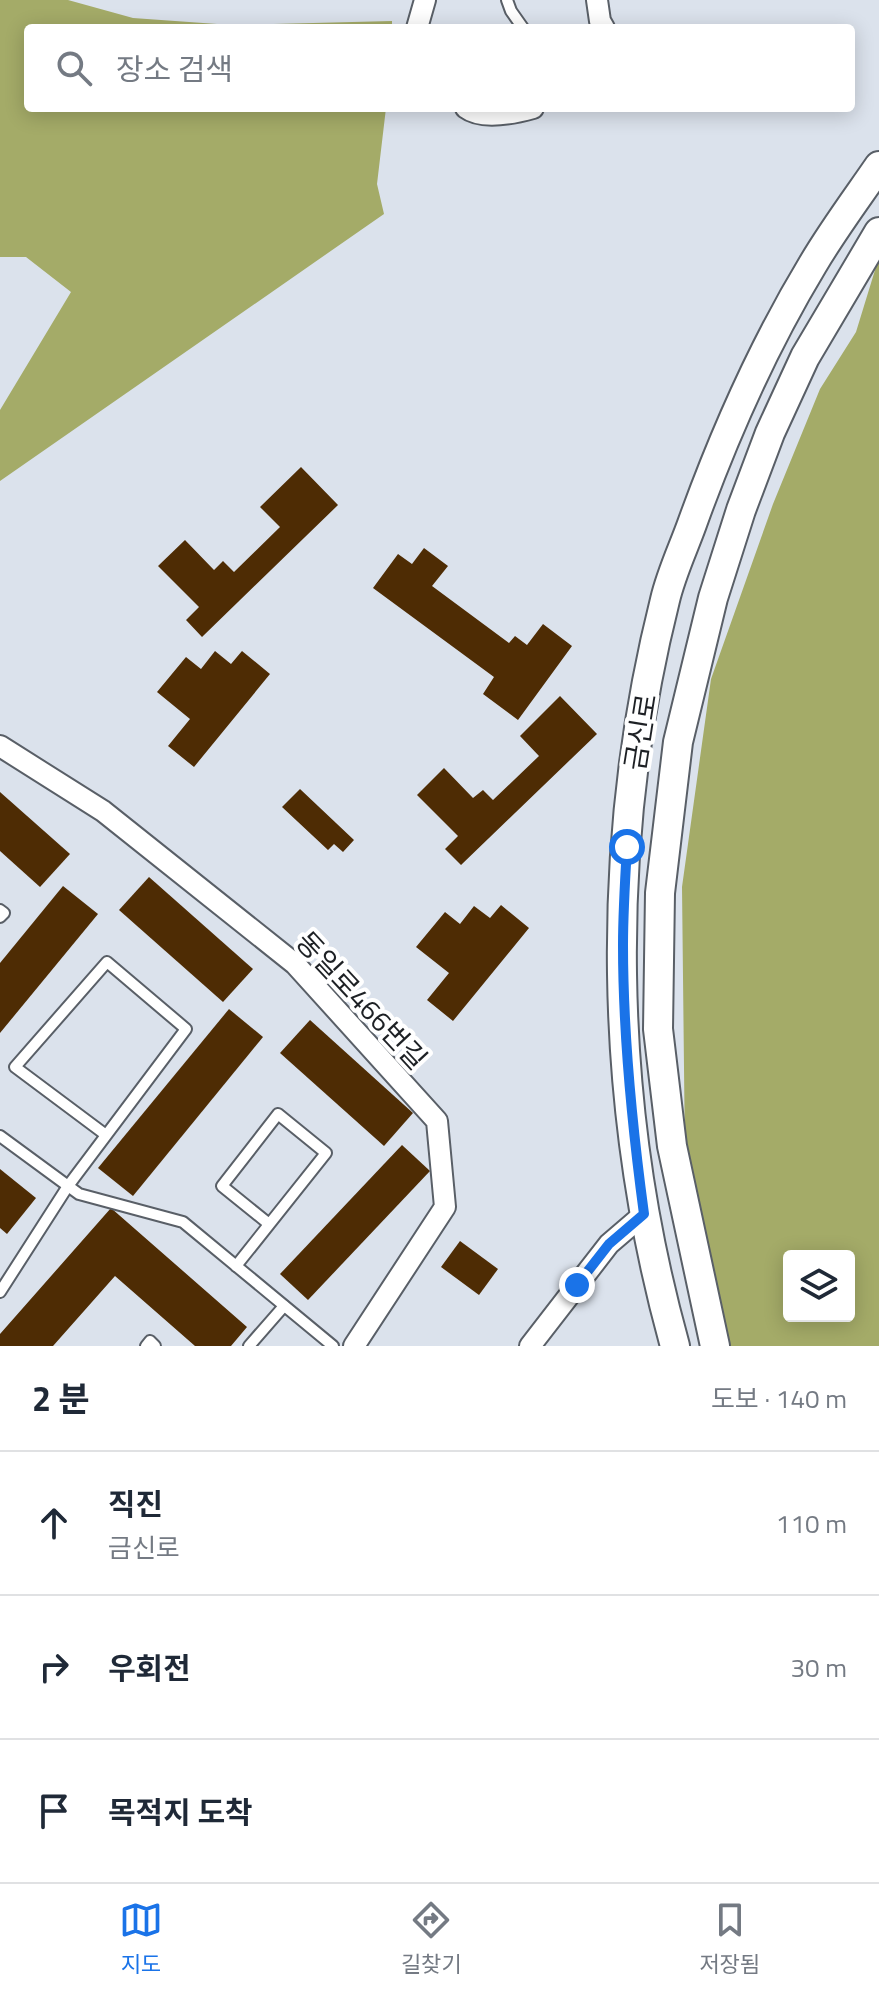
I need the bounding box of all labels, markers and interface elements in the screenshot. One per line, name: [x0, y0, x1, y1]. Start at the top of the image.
search box: [24, 24, 855, 112]
icon: search: [52, 46, 96, 90]
text: 장소 검색: [116, 46, 233, 92]
street label: 금신로: [613, 690, 667, 774]
route start: [609, 829, 645, 865]
street label: 동일로466번길: [286, 921, 438, 1079]
map controls: [783, 1250, 855, 1322]
button: layers: [783, 1250, 855, 1322]
route end: [559, 1267, 595, 1303]
text: 2 분: [32, 1372, 90, 1424]
text: 도보 · 140 m: [711, 1379, 847, 1418]
text: 직진: [108, 1481, 163, 1527]
icon: ahead: [32, 1501, 76, 1545]
text: 110 m: [776, 1504, 847, 1543]
text: 금신로: [108, 1528, 180, 1567]
icon: right: [32, 1645, 76, 1689]
text: 우회전: [108, 1645, 191, 1691]
text: 30 m: [790, 1648, 847, 1687]
icon: arrive: [32, 1789, 76, 1833]
text: 목적지 도착: [108, 1789, 253, 1835]
tab: 지도: [119, 1898, 163, 1981]
tab: 길찾기: [401, 1898, 462, 1981]
tab: 저장됨: [699, 1898, 760, 1981]

